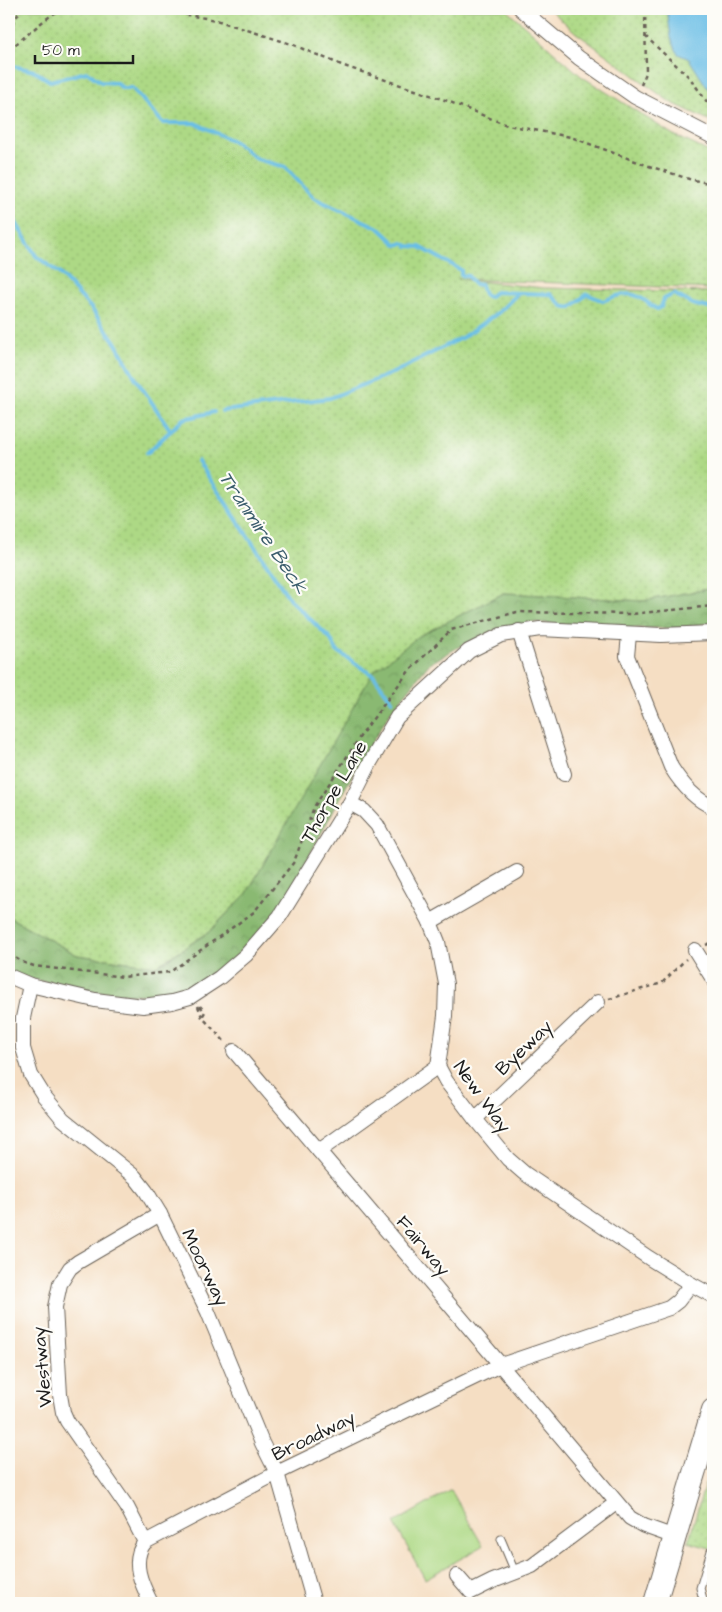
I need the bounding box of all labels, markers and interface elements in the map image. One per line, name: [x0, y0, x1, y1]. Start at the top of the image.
scale bar: [35, 32, 132, 64]
text: 50 m: [42, 40, 80, 61]
water label: Tranmire Beck: [212, 466, 315, 600]
street label: Thorpe Lane: [294, 736, 374, 848]
street label: Byeway: [490, 1014, 560, 1083]
street label: New Way: [446, 1055, 517, 1139]
street label: Fairway: [389, 1210, 457, 1283]
street label: Moorway: [173, 1224, 235, 1312]
street label: Westway: [25, 1325, 60, 1408]
street label: Broadway: [267, 1404, 361, 1469]

